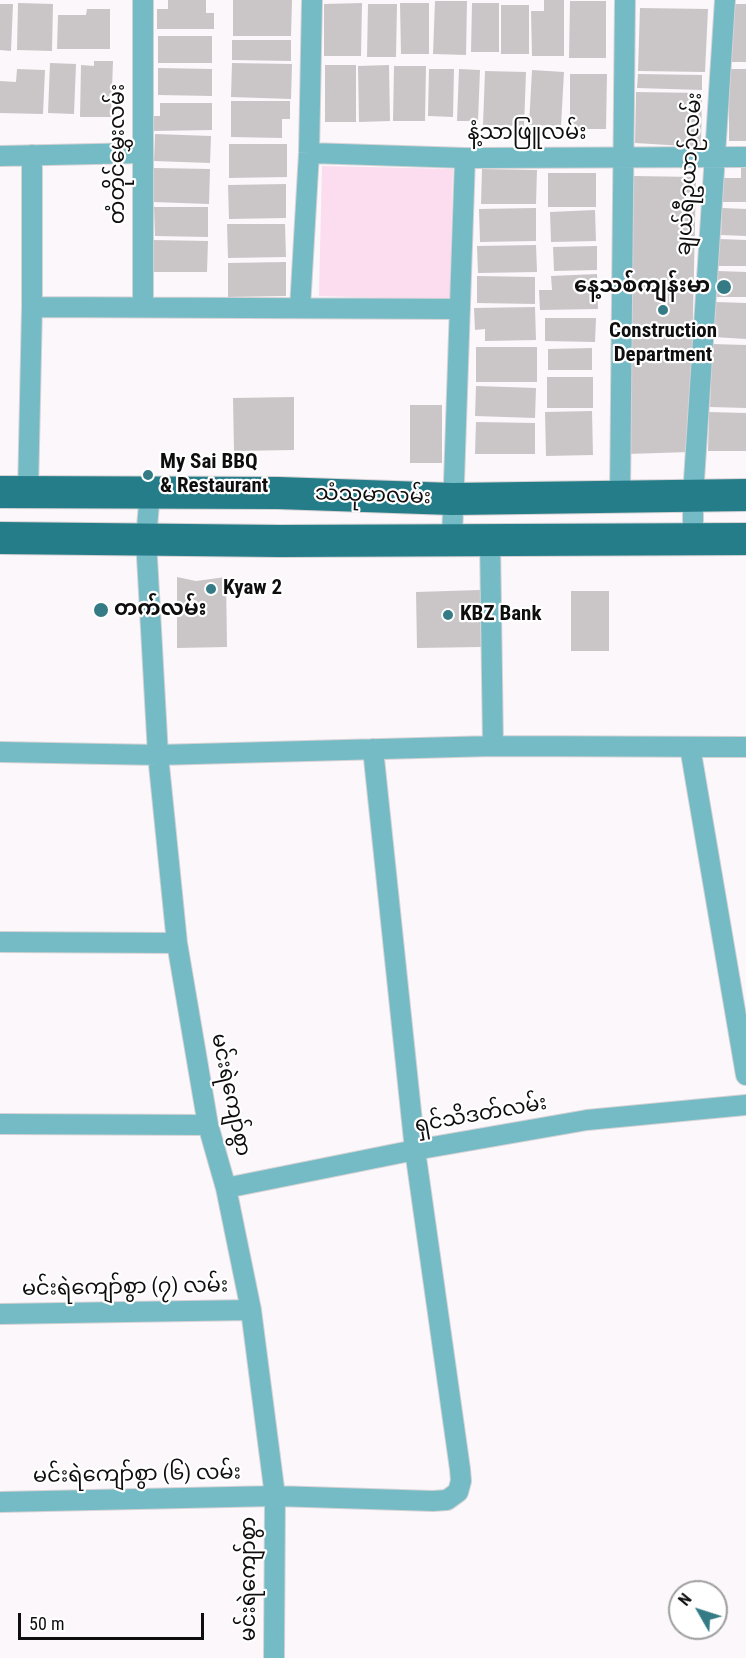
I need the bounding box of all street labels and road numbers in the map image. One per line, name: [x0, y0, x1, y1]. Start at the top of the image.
street label: တံတိုင်မွှေးလမ်း: [106, 84, 132, 224]
street label: ချယ်ရီဥယာဉ်လမ်း: [672, 91, 708, 257]
street label: နံ့သာဖြူလမ်း: [468, 121, 586, 147]
street label: သံသုမာလမ်း: [314, 481, 432, 511]
street label: မင်းရဲကျော်စွာ: [205, 1031, 255, 1159]
street label: ရှင်သိဒတ်လမ်း: [413, 1091, 549, 1139]
street label: မင်းရဲကျော်စွာ (၇) လမ်း: [22, 1274, 228, 1302]
street label: မင်းရဲကျော်စွာ (၆) လမ်း: [33, 1461, 241, 1489]
street label: မင်းရဲကျော်စွာ: [237, 1517, 263, 1641]

